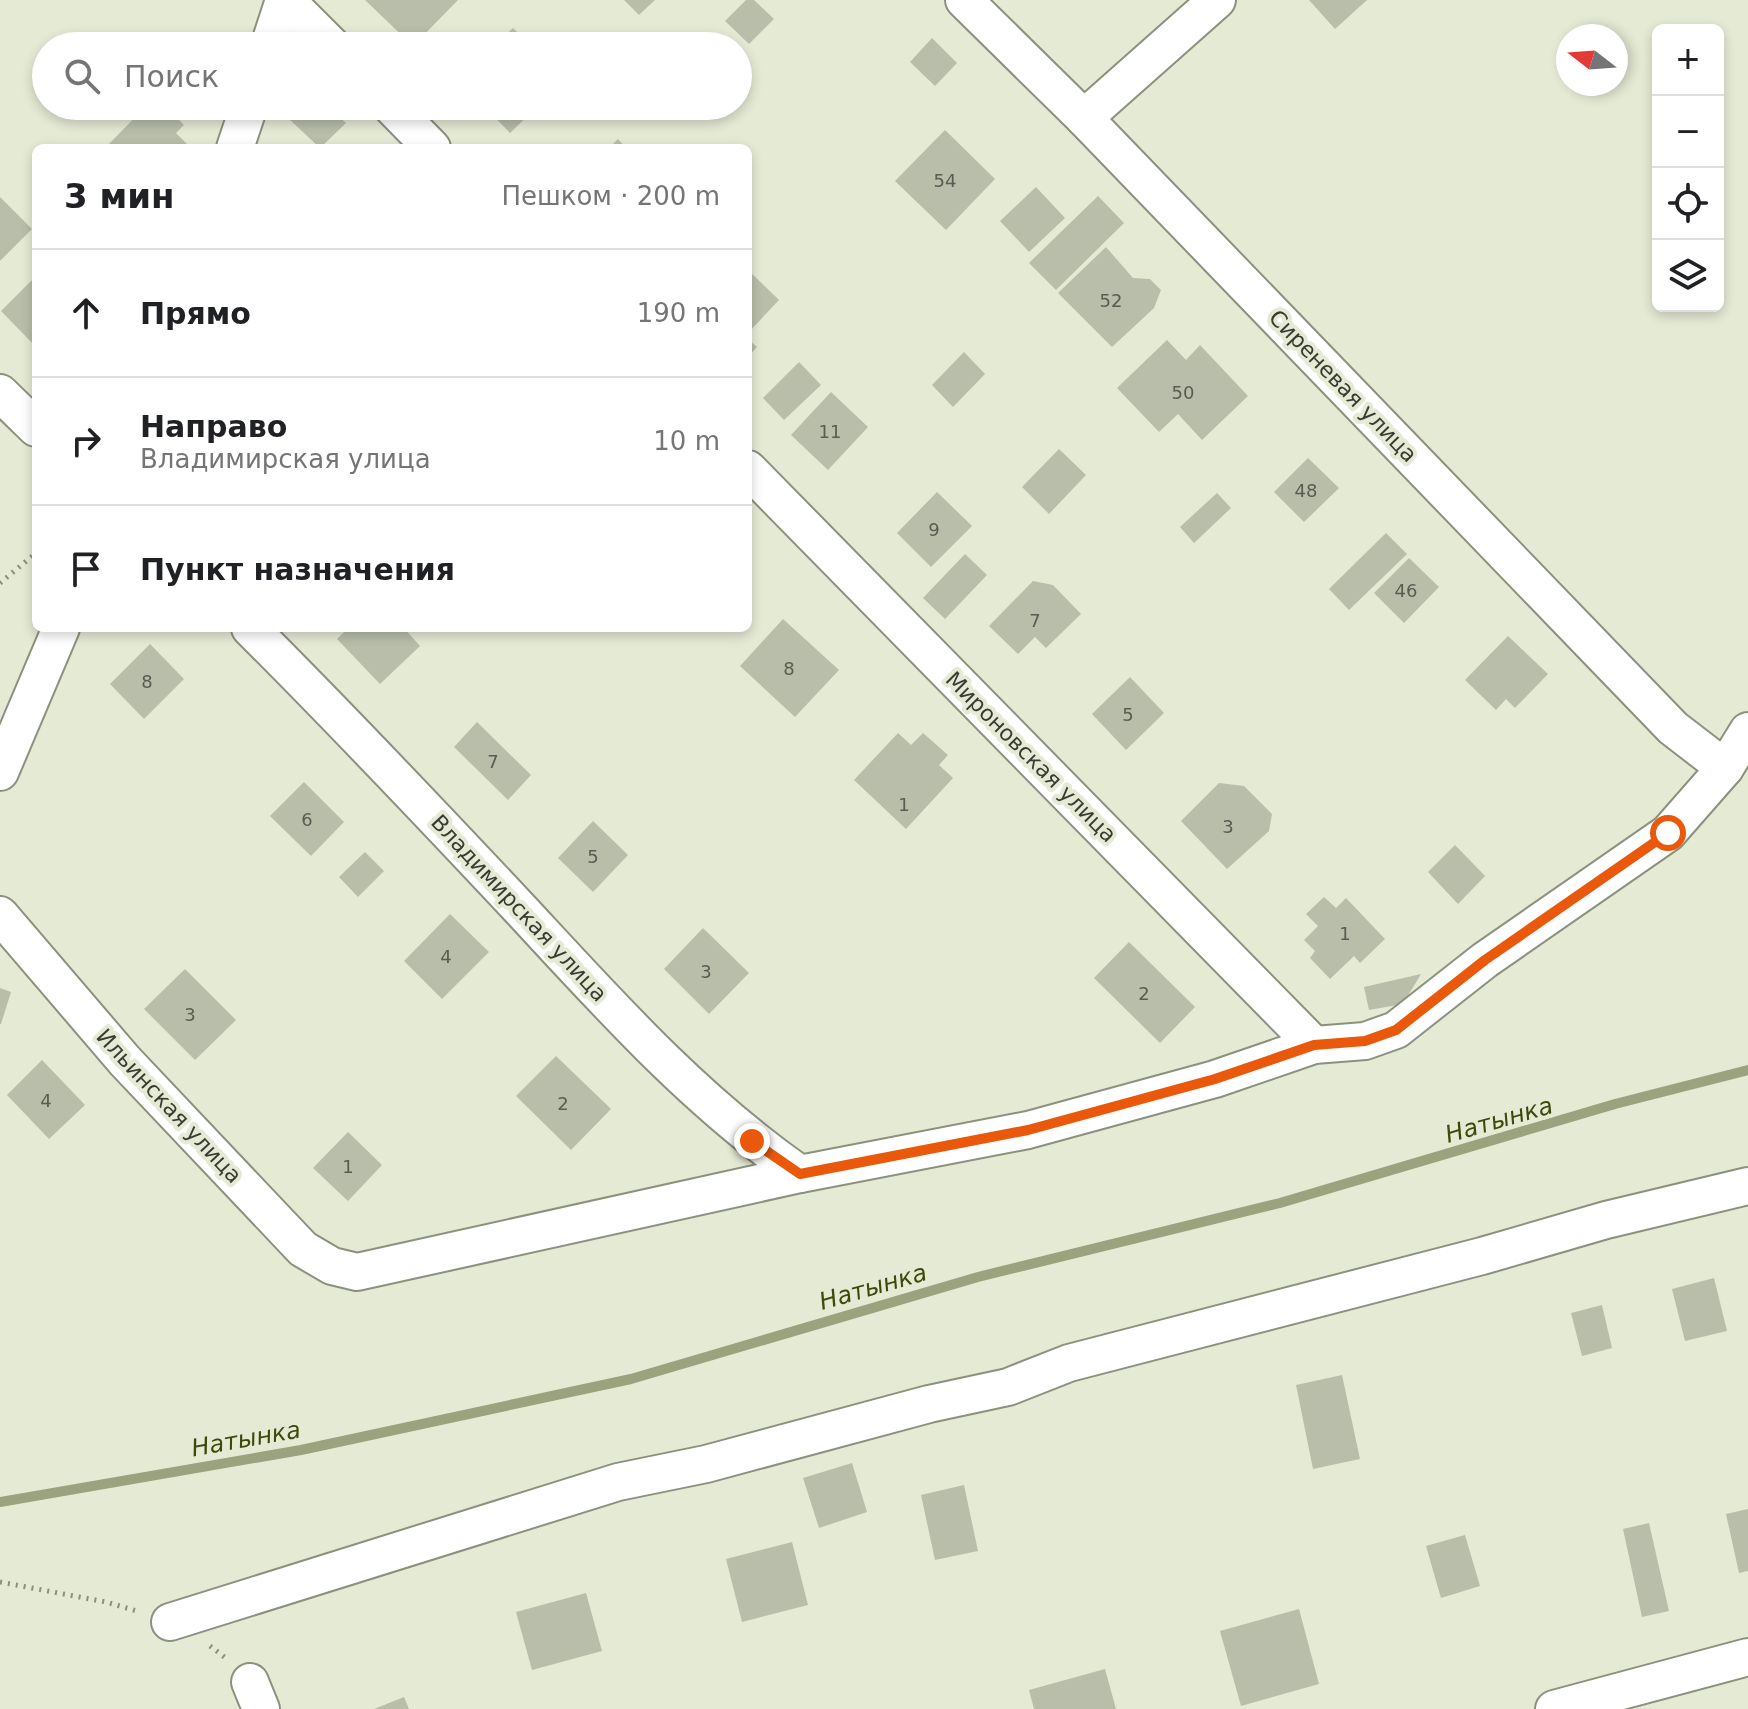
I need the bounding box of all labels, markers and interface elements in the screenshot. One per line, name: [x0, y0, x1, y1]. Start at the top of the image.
north arrow: [1556, 24, 1628, 96]
map controls: [1652, 24, 1724, 312]
button: +: [1652, 24, 1724, 96]
search box: [32, 32, 752, 120]
icon: search: [60, 54, 104, 98]
text: Поиск: [124, 59, 219, 94]
button: −: [1652, 96, 1724, 168]
button: locate: [1652, 168, 1724, 240]
house number: 54: [934, 170, 956, 191]
text: 3 мин: [64, 176, 175, 216]
text: Пешком · 200 m: [501, 181, 720, 211]
button: layers: [1652, 240, 1724, 312]
house number: 52: [1100, 290, 1122, 311]
icon: ahead: [64, 291, 108, 335]
text: Прямо: [140, 296, 251, 331]
text: 190 m: [637, 298, 720, 328]
street label: Сиреневая улица: [1264, 305, 1422, 467]
house number: 50: [1172, 382, 1194, 403]
text: Направо: [140, 409, 287, 444]
icon: right: [64, 419, 108, 463]
house number: 11: [819, 421, 841, 442]
text: 10 m: [653, 426, 720, 456]
text: Владимирская улица: [140, 444, 431, 474]
house number: 48: [1295, 480, 1317, 501]
house number: 9: [928, 519, 940, 540]
icon: arrive: [64, 547, 108, 591]
text: Пункт назначения: [140, 552, 455, 587]
house number: 46: [1395, 580, 1417, 601]
house number: 7: [1029, 610, 1041, 631]
house number: 8: [783, 658, 795, 679]
street label: Мироновская улица: [941, 667, 1121, 847]
house number: 8: [141, 671, 153, 692]
house number: 5: [1122, 704, 1134, 725]
house number: 7: [487, 751, 499, 772]
house number: 1: [898, 794, 910, 815]
house number: 6: [301, 809, 313, 830]
street label: Владимирская улица: [426, 810, 612, 1006]
route start: [1650, 815, 1686, 851]
house number: 3: [1222, 816, 1234, 837]
house number: 5: [587, 846, 599, 867]
house number: 1: [1339, 923, 1351, 944]
house number: 4: [440, 946, 452, 967]
house number: 3: [700, 961, 712, 982]
house number: 2: [1138, 983, 1150, 1004]
house number: 3: [184, 1004, 196, 1025]
street label: Ильинская улица: [91, 1024, 247, 1188]
house number: 4: [40, 1090, 52, 1111]
water label: Натынка: [1442, 1091, 1556, 1149]
house number: 2: [557, 1093, 569, 1114]
route end: [734, 1123, 770, 1159]
house number: 1: [342, 1156, 354, 1177]
water label: Натынка: [816, 1258, 930, 1316]
water label: Натынка: [189, 1416, 303, 1462]

